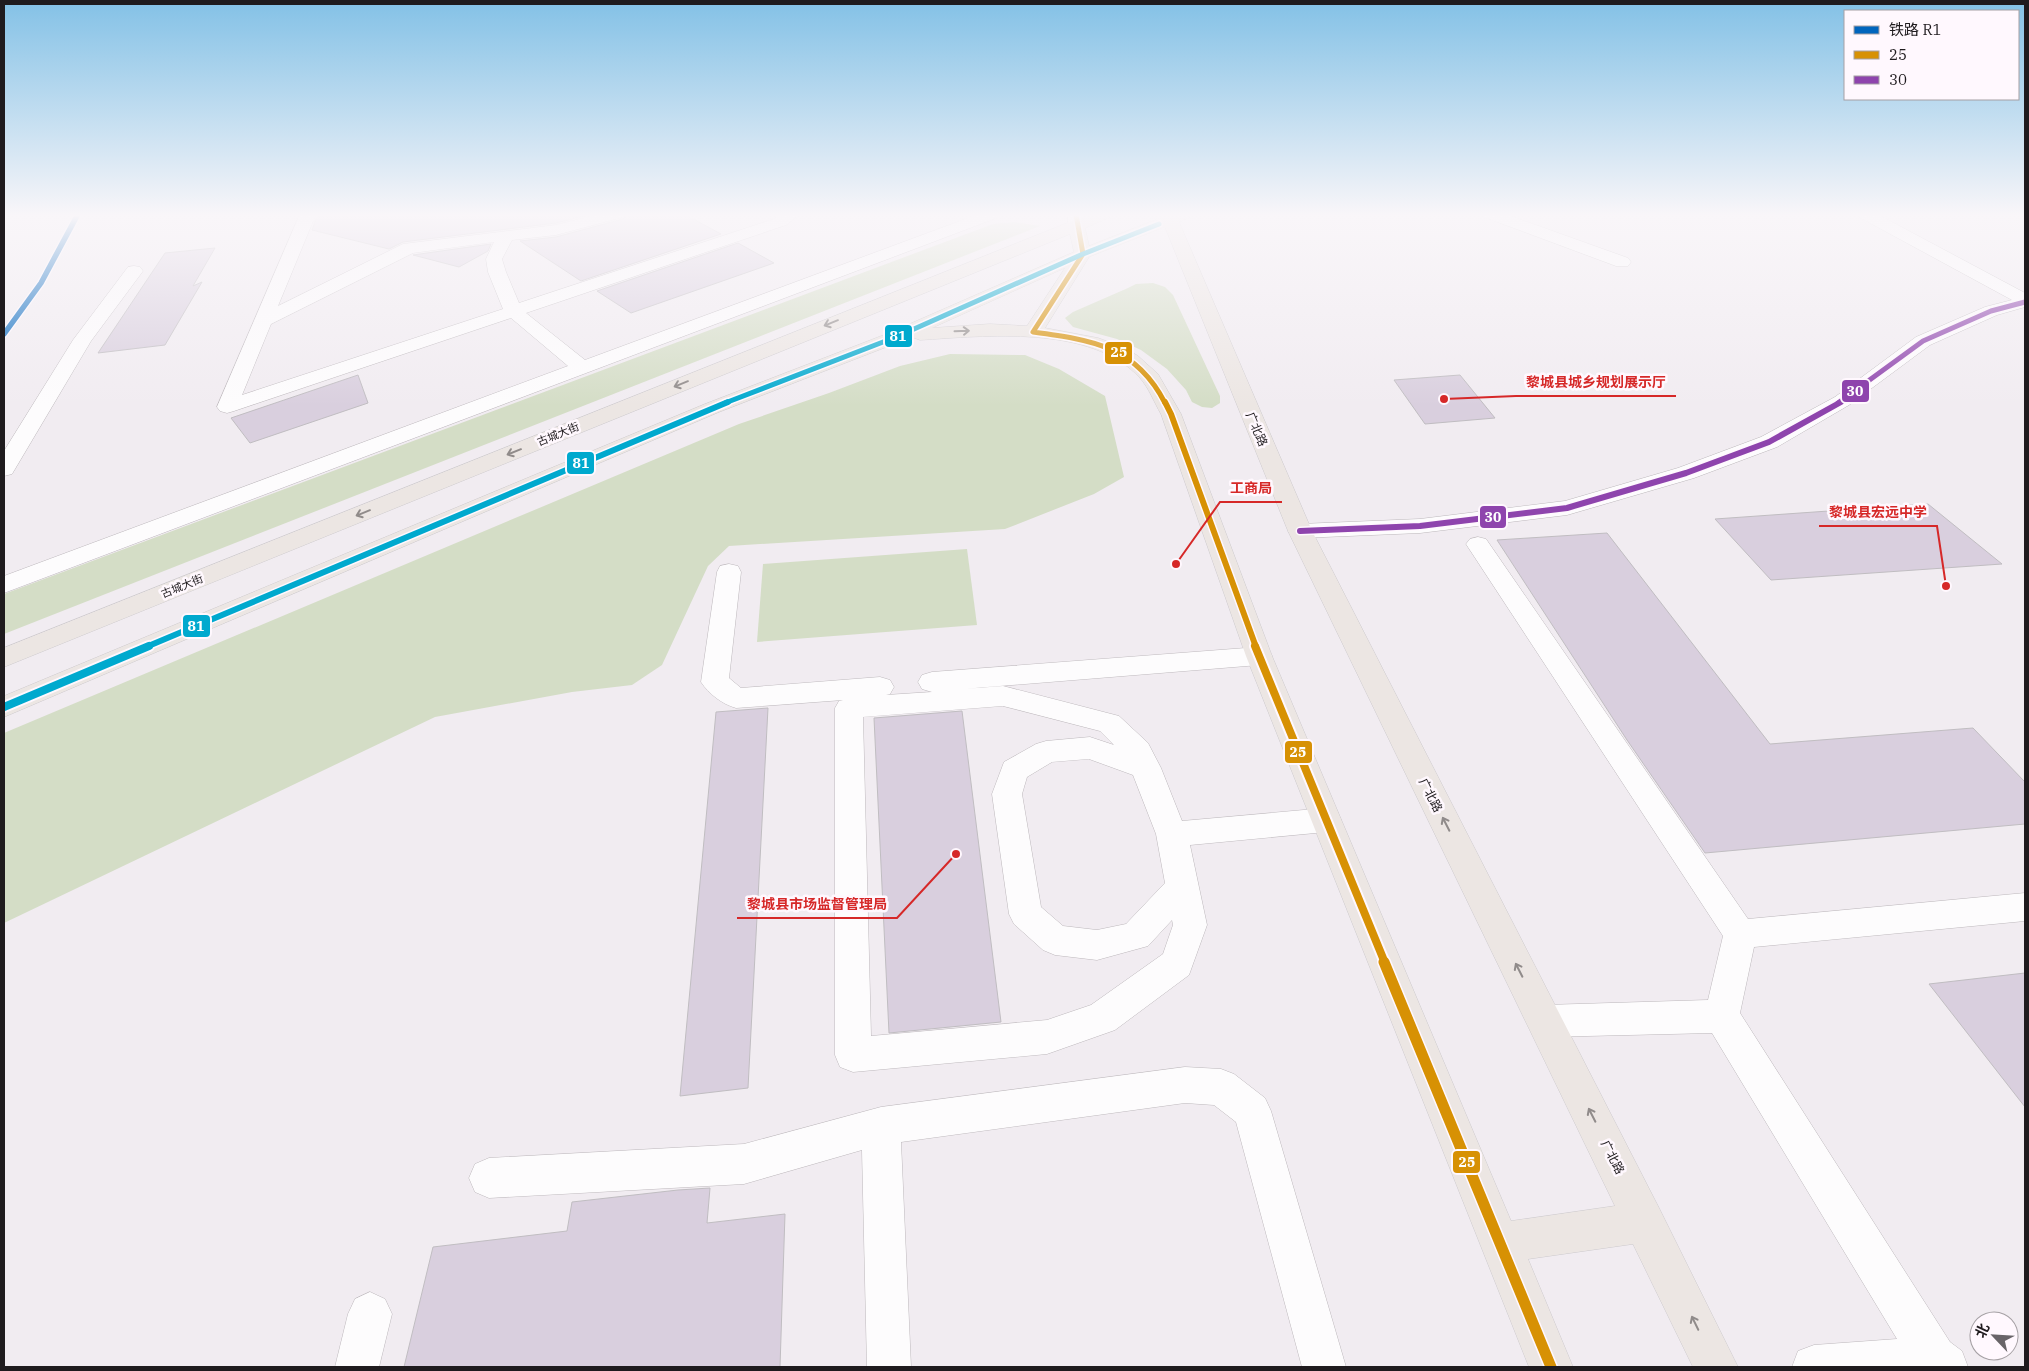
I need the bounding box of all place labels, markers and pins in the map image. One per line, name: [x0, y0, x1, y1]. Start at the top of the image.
callout: 黎城县城乡规划展示厅: [1516, 367, 1676, 396]
callout: 工商局: [1220, 473, 1282, 502]
callout: 黎城县宏远中学: [1819, 497, 1937, 526]
callout: 黎城县市场监督管理局: [737, 889, 897, 918]

